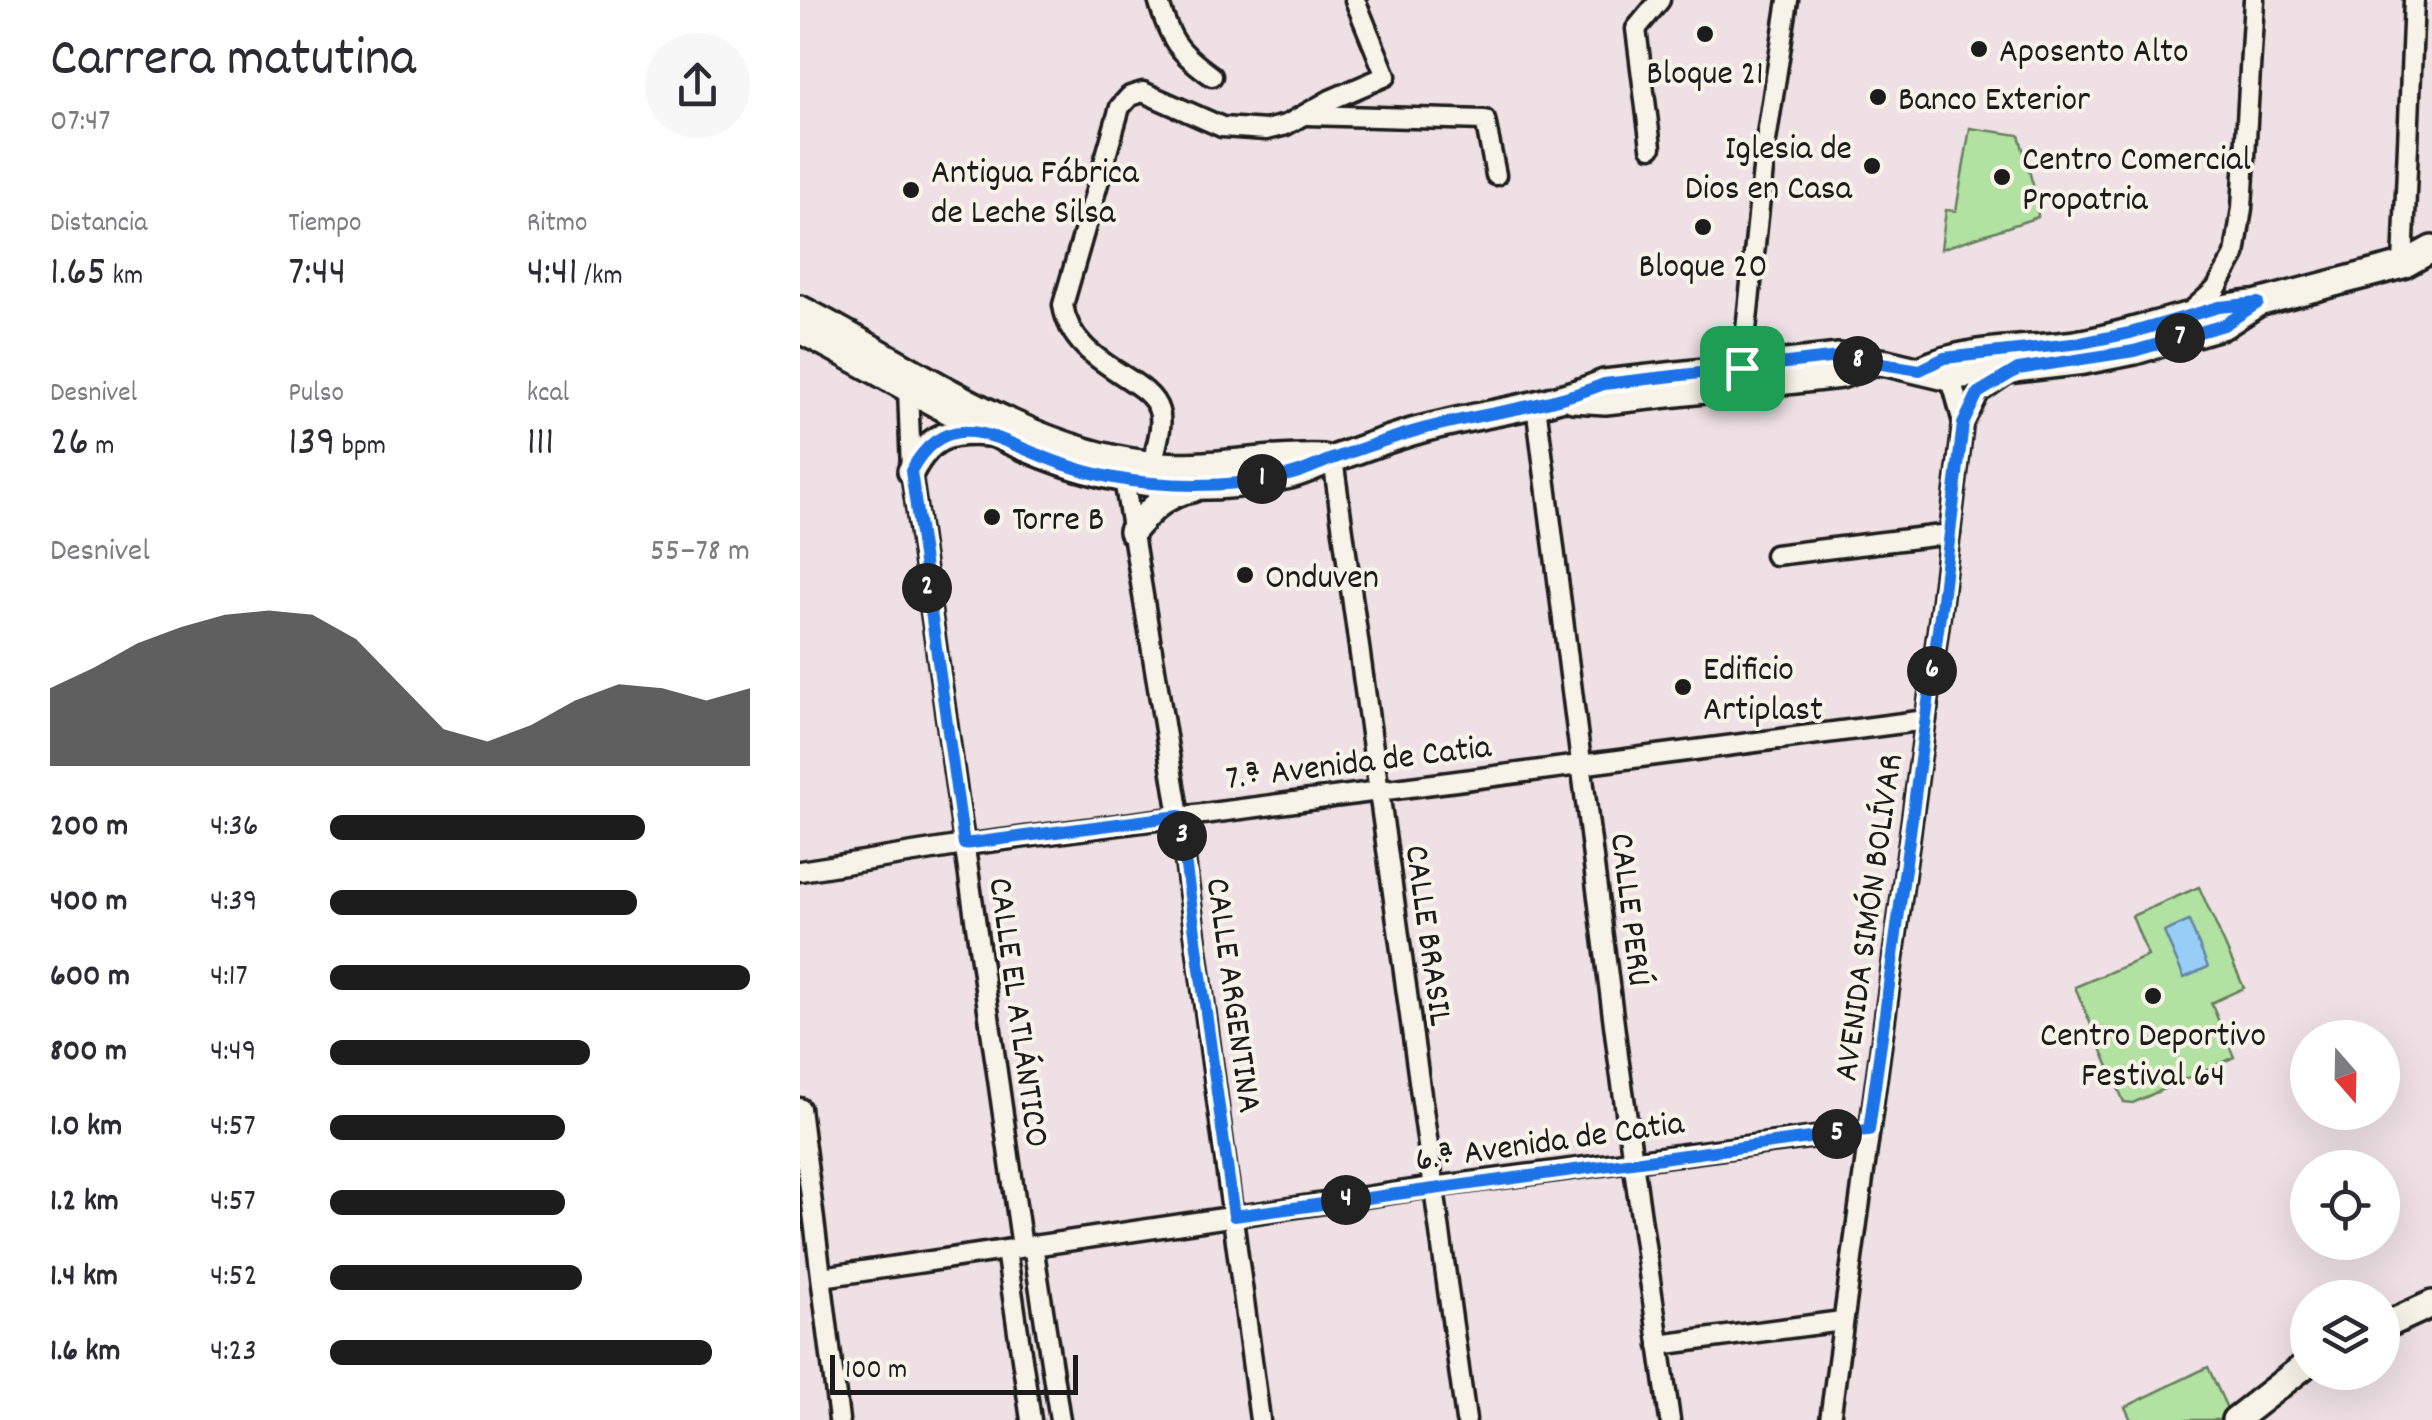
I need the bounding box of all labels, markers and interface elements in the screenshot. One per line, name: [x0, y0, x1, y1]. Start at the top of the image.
text: Carrera matutina: [50, 23, 416, 102]
marker: Bloque 21: [1694, 23, 1716, 45]
place label: Aposento Alto: [1999, 29, 2189, 79]
button: share: [645, 33, 750, 138]
marker: Aposento Alto: [1968, 38, 1990, 60]
place label: Bloque 21: [1646, 51, 1764, 101]
place label: Banco Exterior: [1898, 77, 2090, 127]
marker: Banco Exterior: [1867, 86, 1889, 108]
text: 07:47: [50, 100, 111, 146]
place label: Iglesia de Dios en Casa: [1685, 126, 1853, 216]
place label: Centro Comercial Propatria: [2022, 137, 2251, 227]
place label: Antigua Fábrica de Leche Silsa: [931, 150, 1139, 240]
marker: Iglesia de Dios en Casa: [1861, 155, 1883, 177]
marker: Centro Comercial Propatria: [1991, 166, 2013, 188]
marker: Antigua Fábrica de Leche Silsa: [900, 179, 922, 201]
text: Distancia: [50, 205, 147, 245]
text: Tiempo: [288, 205, 362, 245]
text: Ritmo: [527, 205, 587, 245]
marker: Bloque 20: [1692, 216, 1714, 238]
place label: Bloque 20: [1639, 244, 1767, 294]
text: 1.65: [50, 245, 106, 305]
text: 7:44: [288, 245, 346, 305]
text: 4:41: [527, 245, 578, 305]
text: km: [106, 258, 143, 298]
text: /km: [578, 258, 623, 298]
pin: 7: [2155, 313, 2205, 363]
text: 7: [2175, 318, 2185, 358]
pin: [1700, 326, 1785, 411]
pin: 8: [1833, 336, 1883, 386]
icon: arrive: [1715, 341, 1770, 396]
text: 8: [1852, 341, 1864, 381]
text: Desnivel: [50, 375, 137, 415]
text: Pulso: [288, 375, 344, 415]
text: kcal: [527, 375, 569, 415]
text: 26: [50, 415, 89, 475]
text: 139: [288, 415, 335, 475]
text: 111: [527, 415, 554, 475]
text: m: [89, 428, 115, 468]
text: bpm: [335, 428, 386, 468]
pin: 1: [1237, 454, 1287, 504]
text: 1: [1259, 459, 1265, 499]
place label: Torre B: [1012, 497, 1104, 547]
marker: Torre B: [981, 506, 1003, 528]
text: Desnivel: [50, 530, 150, 576]
text: 55–78 m: [650, 530, 750, 576]
place label: Onduven: [1265, 555, 1379, 605]
pin: 2: [902, 563, 952, 613]
marker: Onduven: [1234, 564, 1256, 586]
text: 2: [921, 568, 933, 608]
pin: 6: [1907, 646, 1957, 696]
place label: Edificio Artiplast: [1703, 647, 1823, 737]
text: 6: [1925, 651, 1939, 691]
marker: Edificio Artiplast: [1672, 676, 1694, 698]
street label: 7.ª Avenida de Catia: [1223, 724, 1495, 806]
street label: AVENIDA SIMÓN BOLÍVAR: [1823, 751, 1919, 1085]
text: 200 m: [50, 805, 128, 851]
text: 4:36: [210, 805, 258, 851]
pin: 3: [1157, 811, 1207, 861]
text: 3: [1176, 816, 1188, 856]
street label: CALLE PERÚ: [1594, 830, 1662, 989]
street label: CALLE BRASIL: [1389, 842, 1463, 1029]
street label: CALLE EL ATLÁNTICO: [972, 874, 1060, 1151]
street label: CALLE ARGENTINA: [1190, 875, 1272, 1117]
text: 400 m: [50, 880, 127, 926]
text: 4:39: [210, 880, 257, 926]
text: 600 m: [50, 955, 130, 1001]
text: 4:17: [210, 955, 248, 1001]
marker: Centro Deportivo Festival 64: [2142, 985, 2164, 1007]
place label: Centro Deportivo Festival 64: [2040, 1013, 2266, 1103]
north arrow: [2290, 1020, 2400, 1130]
map controls: [2290, 1020, 2400, 1390]
text: 800 m: [50, 1030, 127, 1076]
text: 4:49: [210, 1030, 257, 1076]
street label: 6.ª Avenida de Catia: [1412, 1100, 1688, 1188]
text: 1.0 km: [50, 1105, 122, 1151]
text: 4:57: [210, 1105, 256, 1151]
pin: 5: [1812, 1109, 1862, 1159]
text: 5: [1831, 1114, 1843, 1154]
button: locate: [2290, 1150, 2400, 1260]
pin: 4: [1321, 1175, 1371, 1225]
text: 1.2 km: [50, 1180, 119, 1226]
text: 4:57: [210, 1180, 256, 1226]
text: 4: [1340, 1180, 1352, 1220]
text: 1.4 km: [50, 1255, 118, 1301]
text: 4:52: [210, 1255, 257, 1301]
button: layers: [2290, 1280, 2400, 1390]
text: 1.6 km: [50, 1330, 120, 1376]
text: 4:23: [210, 1330, 257, 1376]
scale bar: [830, 1350, 1078, 1394]
text: 100 m: [845, 1352, 907, 1392]

